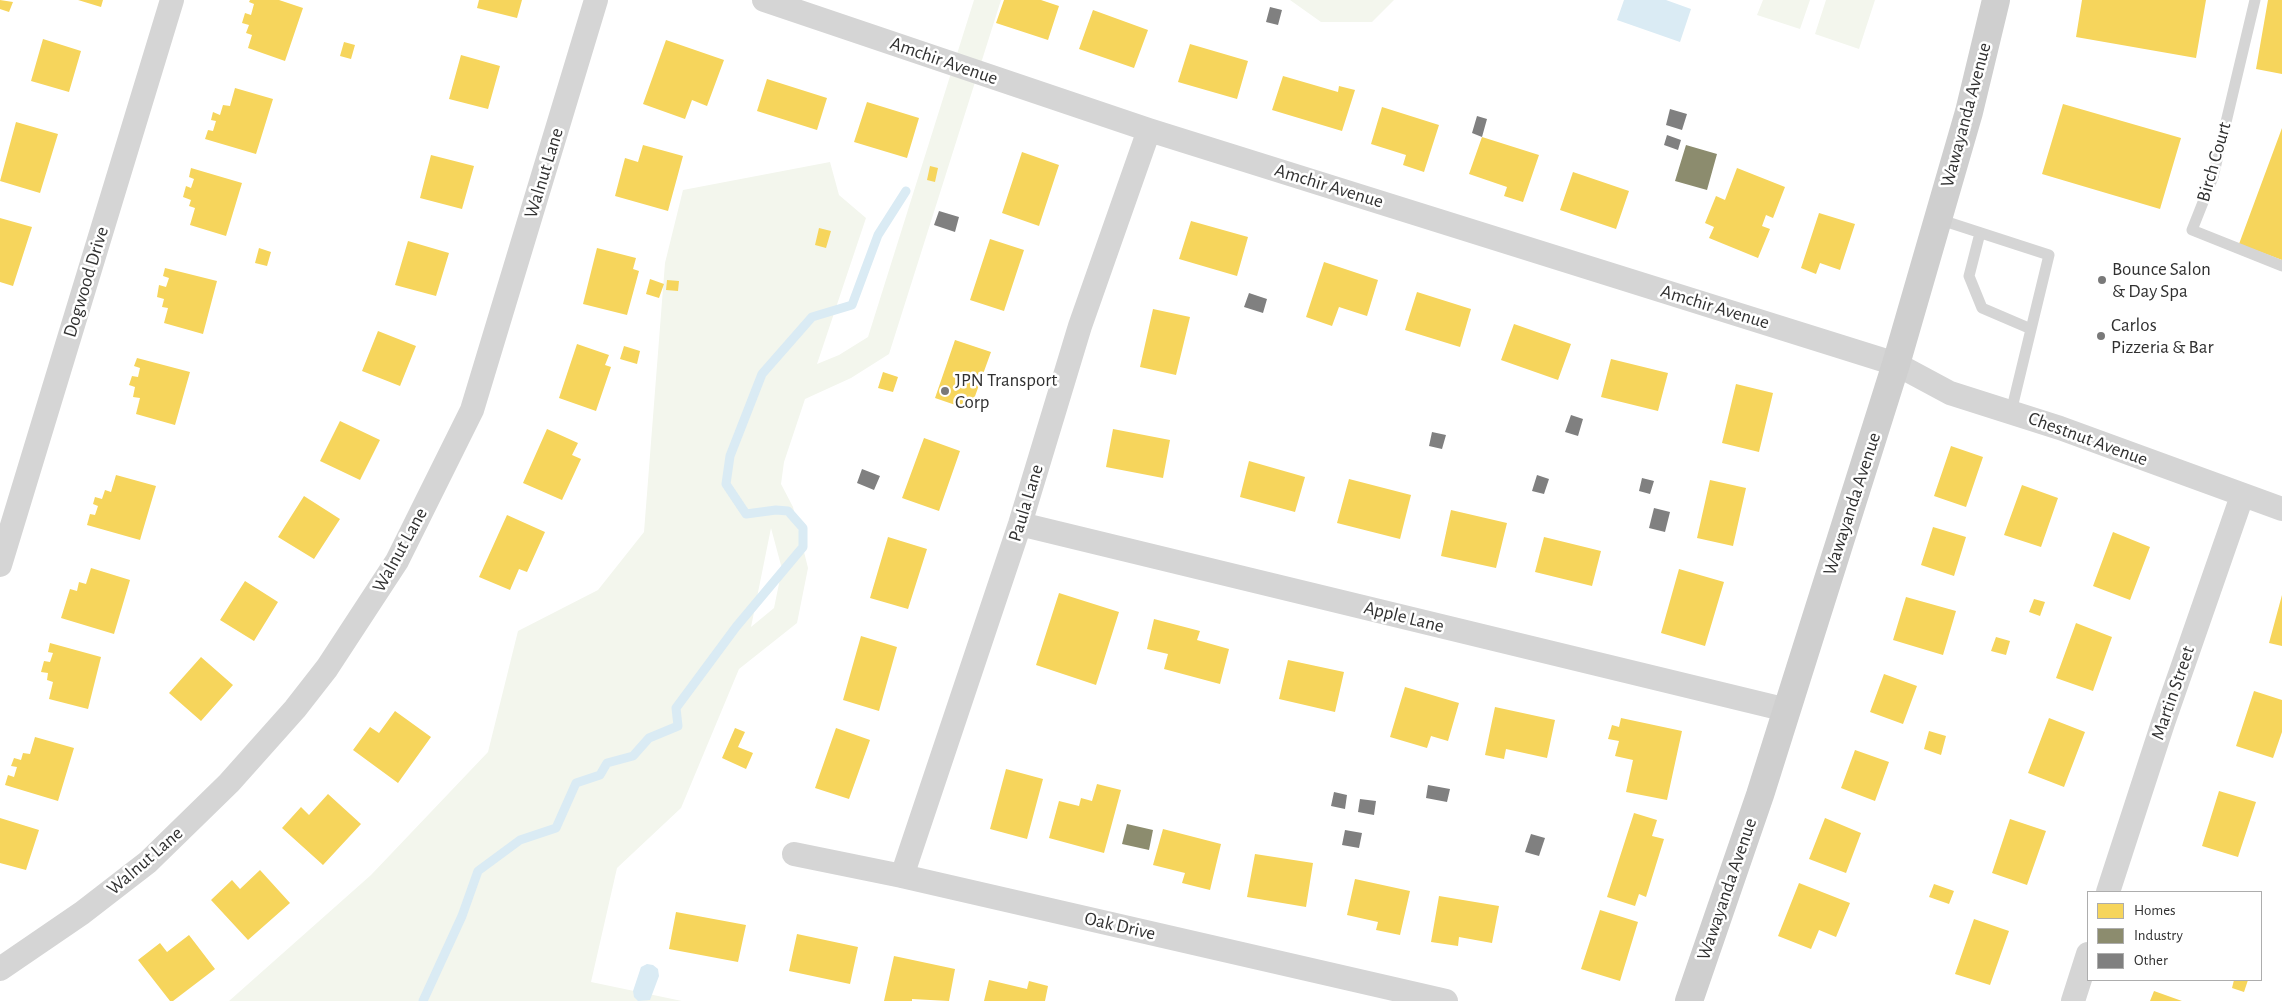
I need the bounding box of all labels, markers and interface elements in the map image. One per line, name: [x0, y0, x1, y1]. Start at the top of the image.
street label: Amchir Avenue: [887, 32, 1001, 90]
street label: Wawayanda Avenue: [1936, 40, 1996, 190]
street label: Birch Court: [2192, 120, 2236, 204]
street label: Walnut Lane: [519, 125, 569, 221]
street label: Amchir Avenue: [1272, 159, 1386, 213]
street label: Dogwood Drive: [58, 224, 114, 340]
place label: Bounce Salon & Day Spa: [2112, 258, 2211, 302]
marker: Bounce Salon & Day Spa: [2096, 274, 2108, 286]
street label: Amchir Avenue: [1658, 280, 1772, 334]
place label: Carlos Pizzeria & Bar: [2111, 314, 2214, 358]
marker: Carlos Pizzeria & Bar: [2095, 330, 2107, 342]
place label: JPN Transport Corp: [955, 369, 1057, 413]
marker: JPN Transport Corp: [939, 385, 951, 397]
street label: Chestnut Avenue: [2025, 407, 2151, 471]
street label: Wawayanda Avenue: [1818, 430, 1886, 578]
street label: Paula Lane: [1003, 462, 1049, 544]
street label: Walnut Lane: [367, 504, 433, 596]
street label: Apple Lane: [1362, 596, 1446, 638]
street label: Martin Street: [2146, 643, 2200, 743]
street label: Wawayanda Avenue: [1692, 815, 1762, 963]
street label: Walnut Lane: [102, 822, 188, 900]
legend: [2087, 891, 2262, 981]
text: Homes: [2134, 903, 2176, 918]
street label: Oak Drive: [1082, 907, 1158, 945]
text: Industry: [2134, 928, 2183, 943]
text: Other: [2134, 953, 2168, 968]

